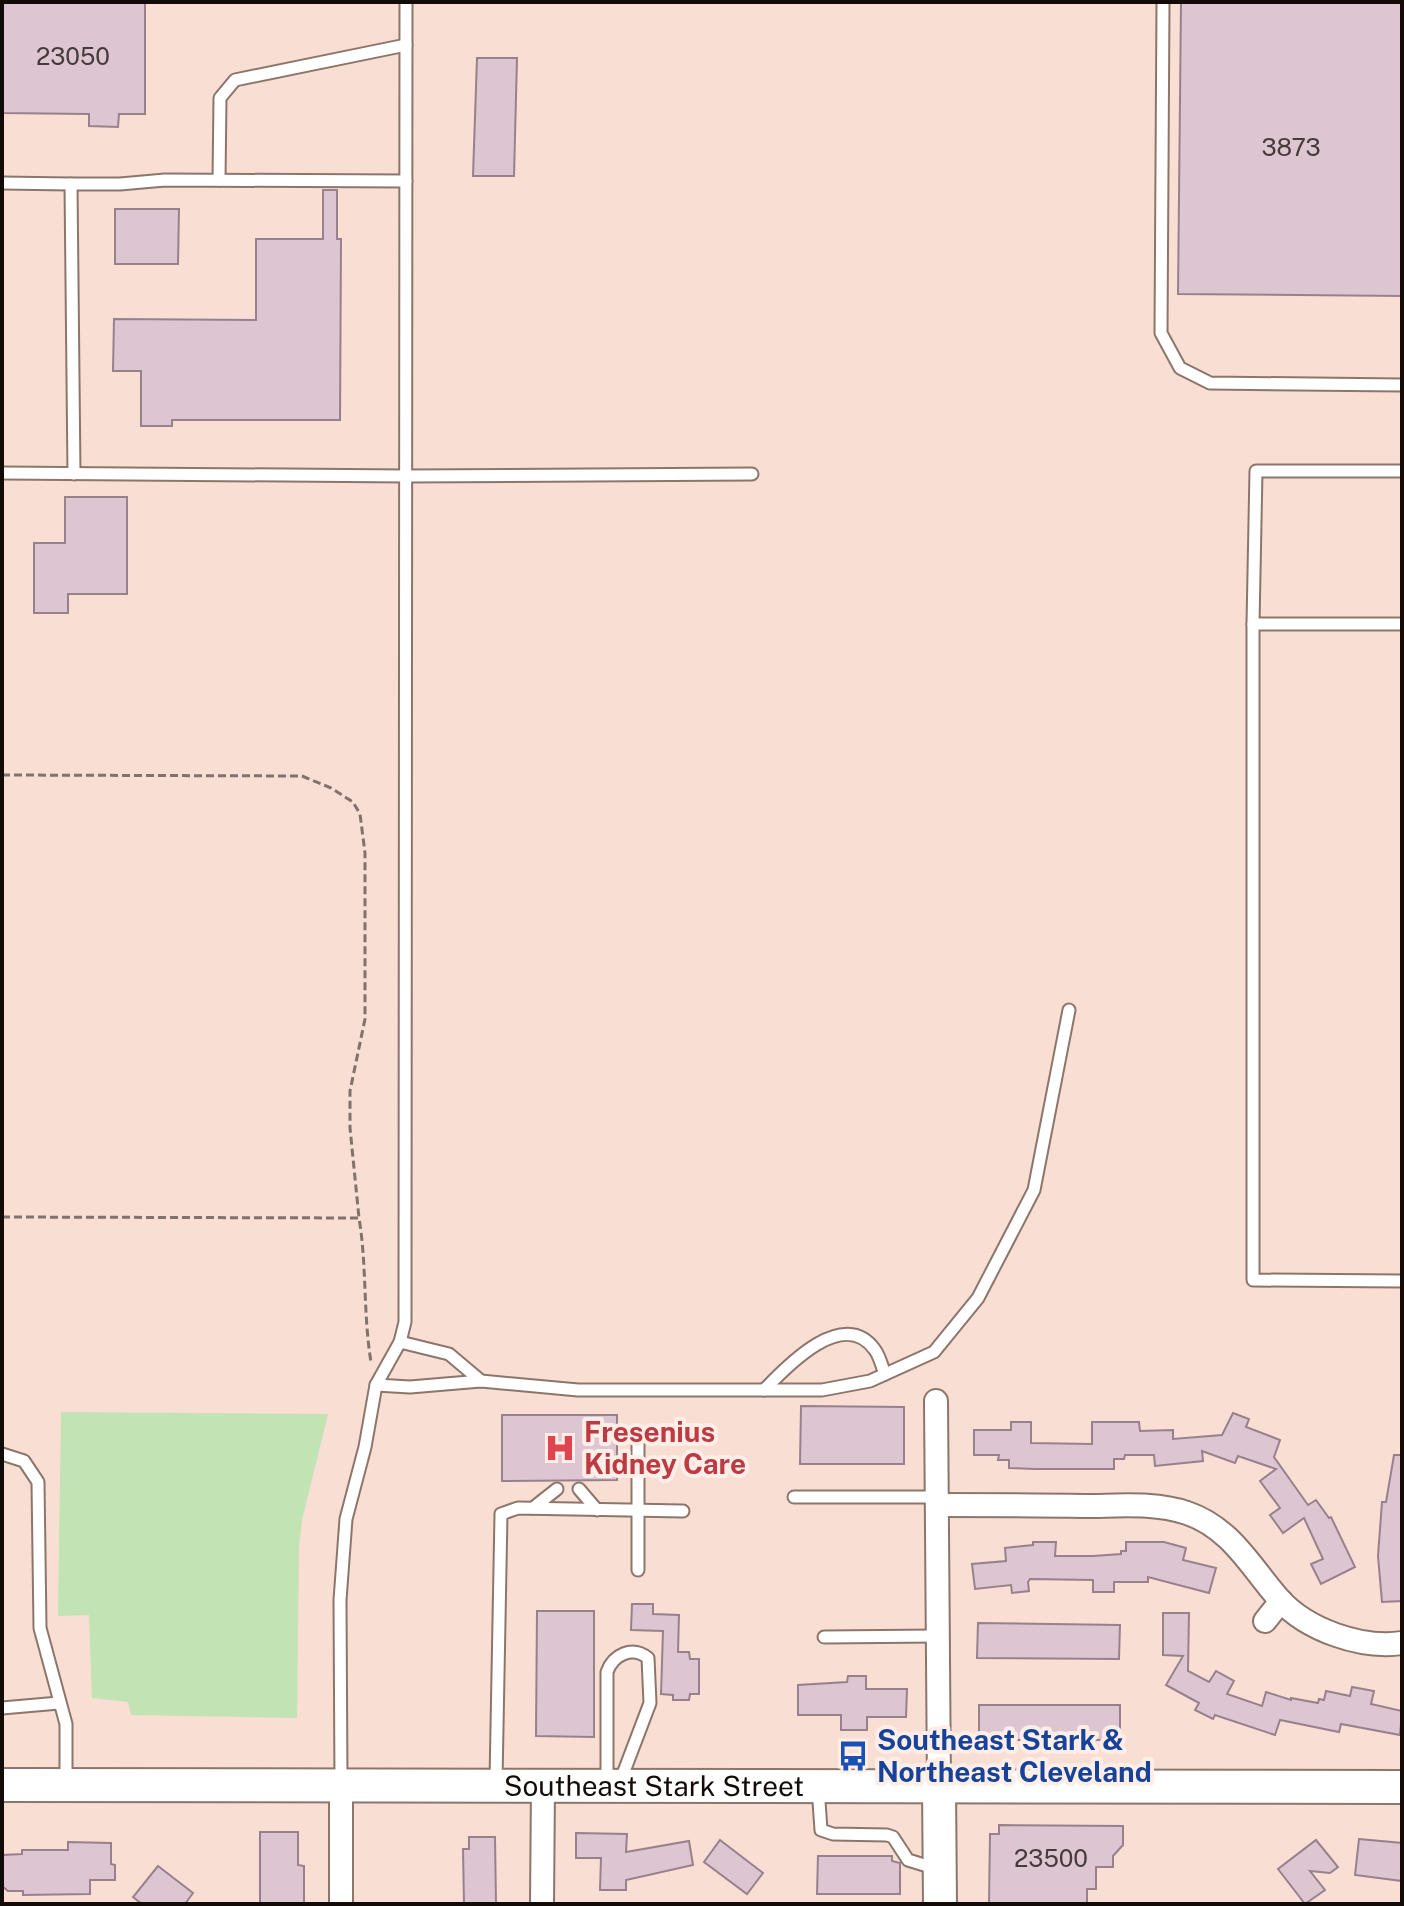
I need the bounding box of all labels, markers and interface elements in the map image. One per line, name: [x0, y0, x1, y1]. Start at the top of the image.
house number: 23050: [36, 42, 110, 70]
house number: 3873: [1261, 133, 1321, 161]
place label: Fresenius Kidney Care: [584, 1415, 746, 1480]
hospital icon: Fresenius Kidney Care: [543, 1431, 577, 1465]
place label: Southeast Stark & Northeast Cleveland: [877, 1723, 1152, 1788]
bus stop icon: Southeast Stark & Northeast Cleveland: [836, 1739, 870, 1773]
street label: Southeast Stark Street: [504, 1769, 804, 1802]
house number: 23500: [1014, 1844, 1088, 1872]

